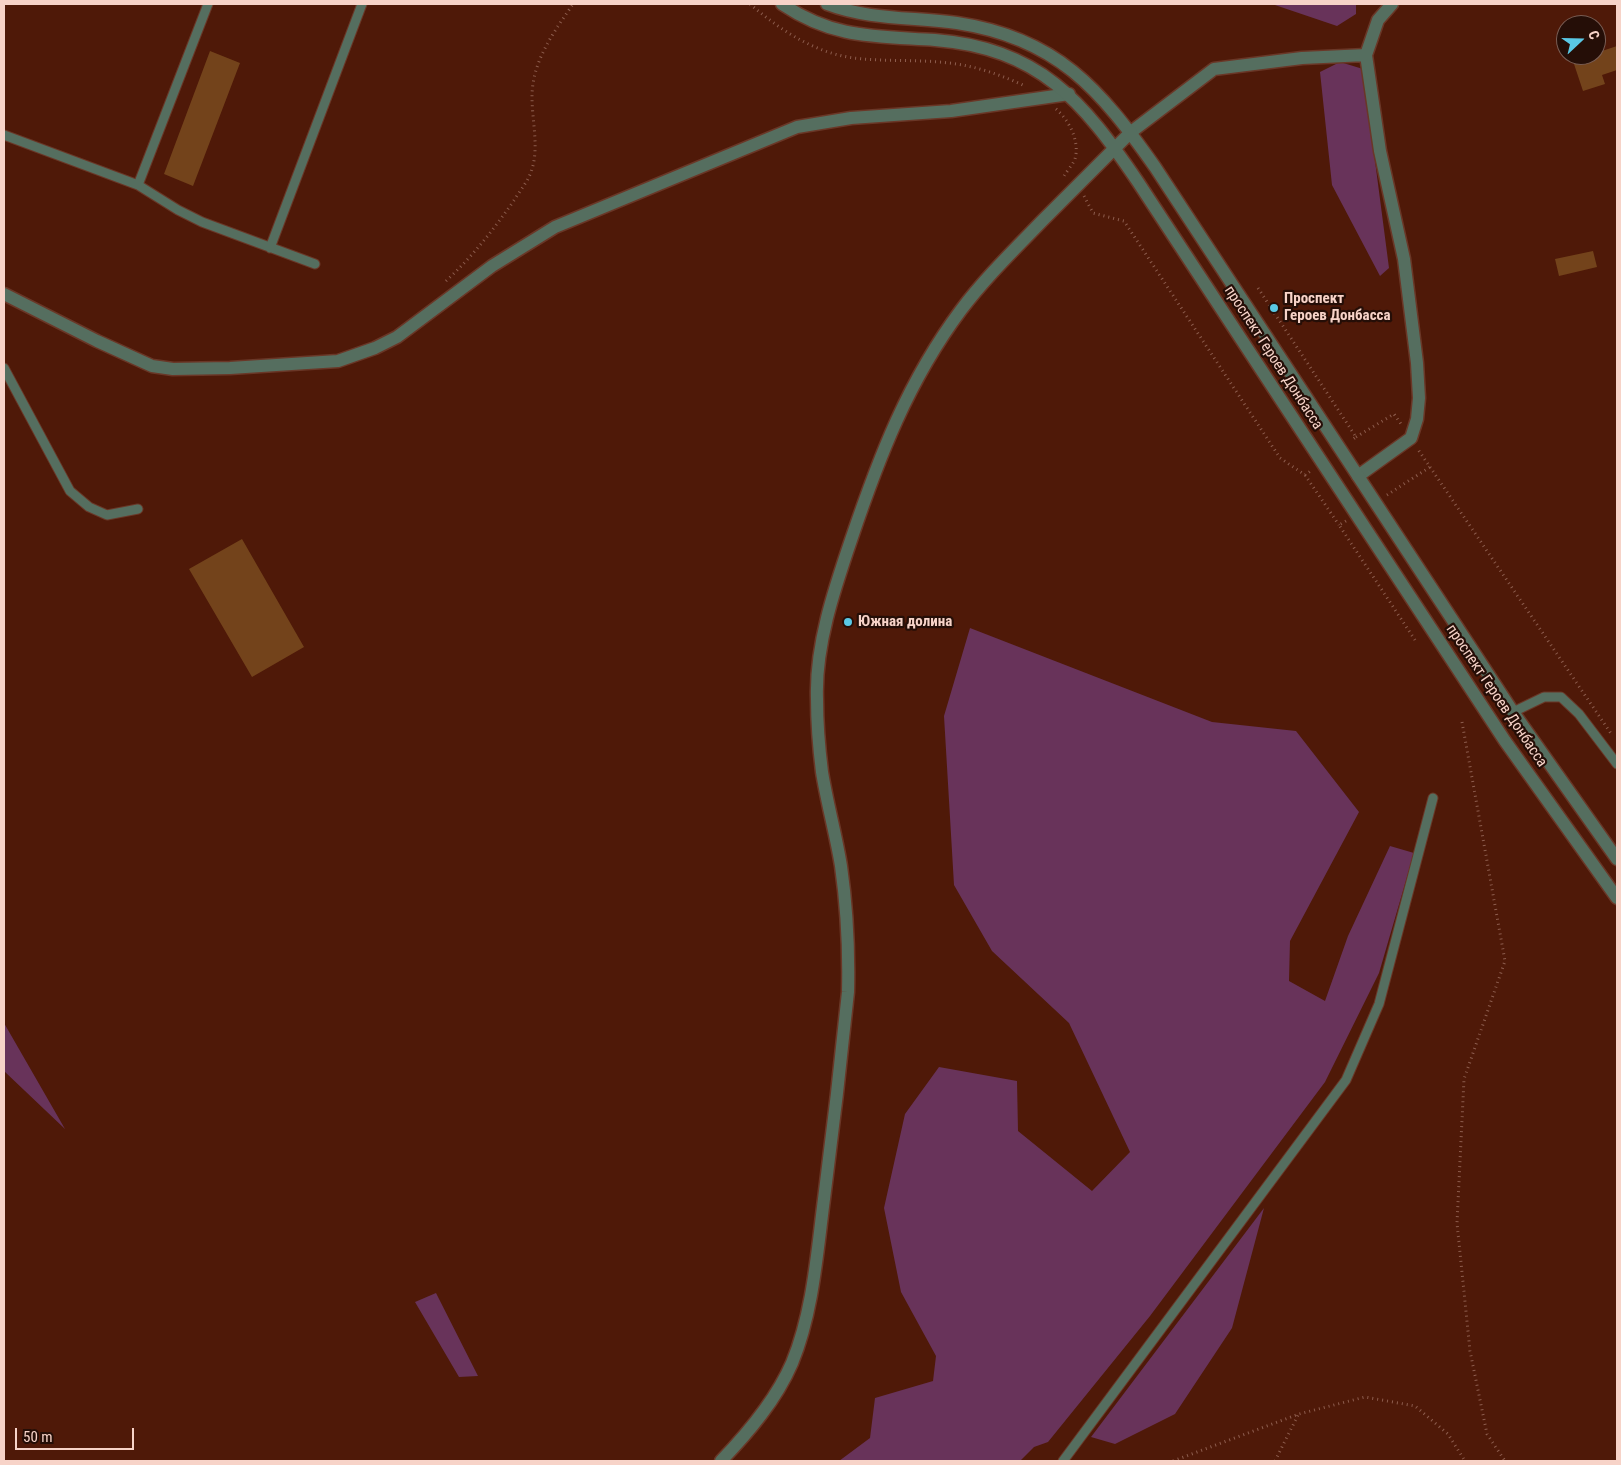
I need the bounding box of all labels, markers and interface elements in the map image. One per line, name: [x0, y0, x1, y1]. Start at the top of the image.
north arrow: [1556, 15, 1606, 65]
text: С: [1585, 28, 1603, 42]
street label: проспект Героев Донбасса: [1220, 283, 1326, 433]
place label: Проспект Героев Донбасса: [1284, 290, 1390, 325]
marker: Проспект Героев Донбасса: [1268, 302, 1280, 314]
place label: Южная долина: [858, 613, 952, 631]
marker: Южная долина: [842, 616, 854, 628]
street label: проспект Героев Донбасса: [1442, 621, 1550, 771]
scale bar: [18, 1418, 136, 1450]
text: 50 m: [23, 1428, 53, 1446]

